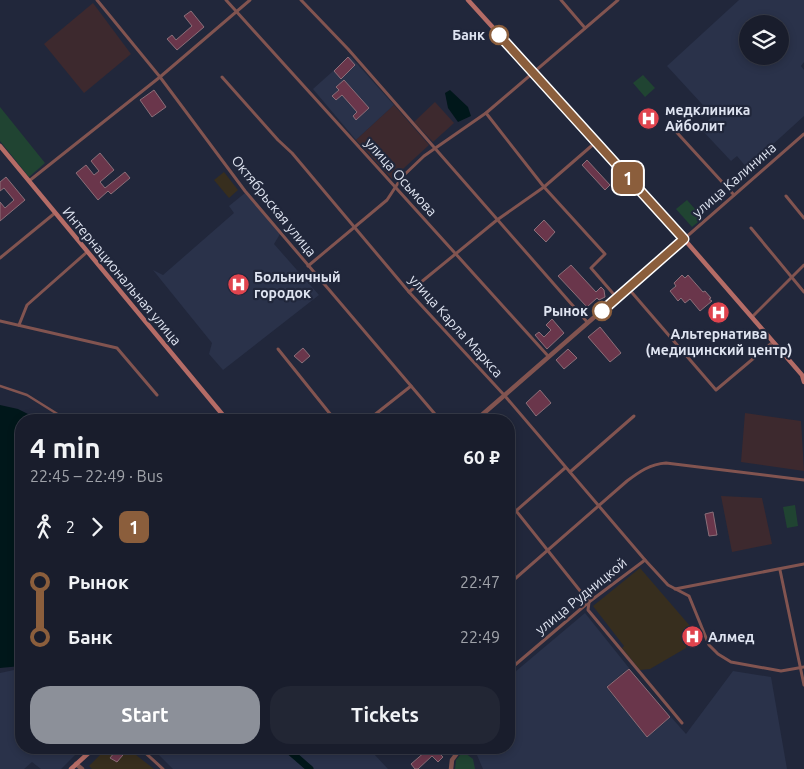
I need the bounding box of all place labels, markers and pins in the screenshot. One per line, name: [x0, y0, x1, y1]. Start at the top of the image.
marker: Банк: [489, 25, 509, 45]
place label: Банк: [452, 27, 485, 43]
place label: медклиника Айболит: [665, 102, 750, 134]
hospital icon: медклиника Айболит: [637, 106, 661, 130]
place label: Больничный городок: [254, 269, 341, 301]
hospital icon: Больничный городок: [226, 273, 250, 297]
hospital icon: Альтернатива (медицинский центр): [707, 300, 731, 324]
marker: Рынок: [592, 301, 612, 321]
place label: Рынок: [543, 303, 588, 319]
place label: Альтернатива (медицинский центр): [646, 326, 792, 358]
hospital icon: Алмед: [680, 625, 704, 649]
place label: Алмед: [708, 629, 755, 645]

